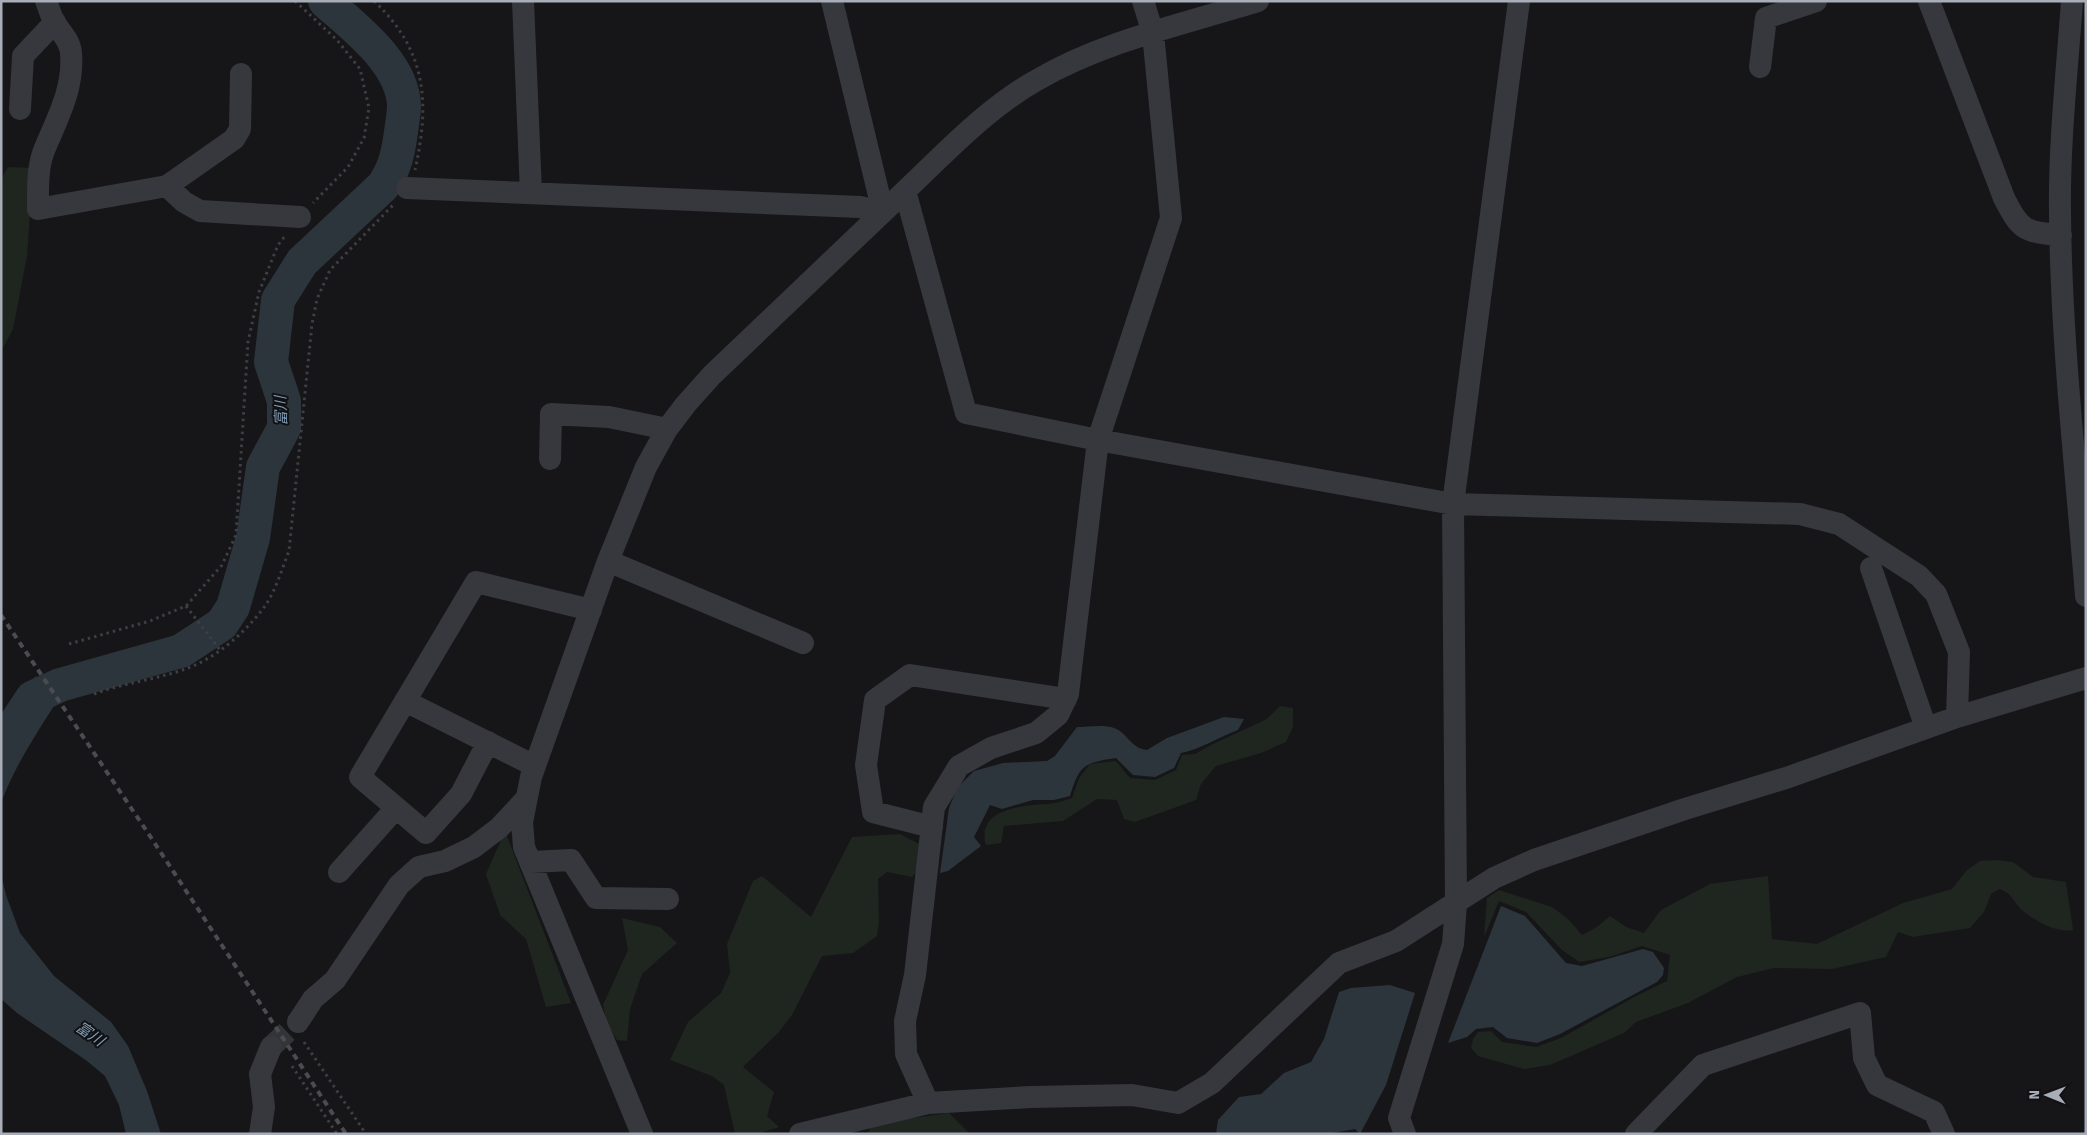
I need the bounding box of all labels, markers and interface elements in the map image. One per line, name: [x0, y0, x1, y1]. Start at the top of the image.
water label: 富川: [271, 394, 291, 426]
water label: 富川: [73, 1018, 109, 1051]
north arrow: [2022, 1070, 2072, 1120]
text: N: [2026, 1090, 2043, 1100]

